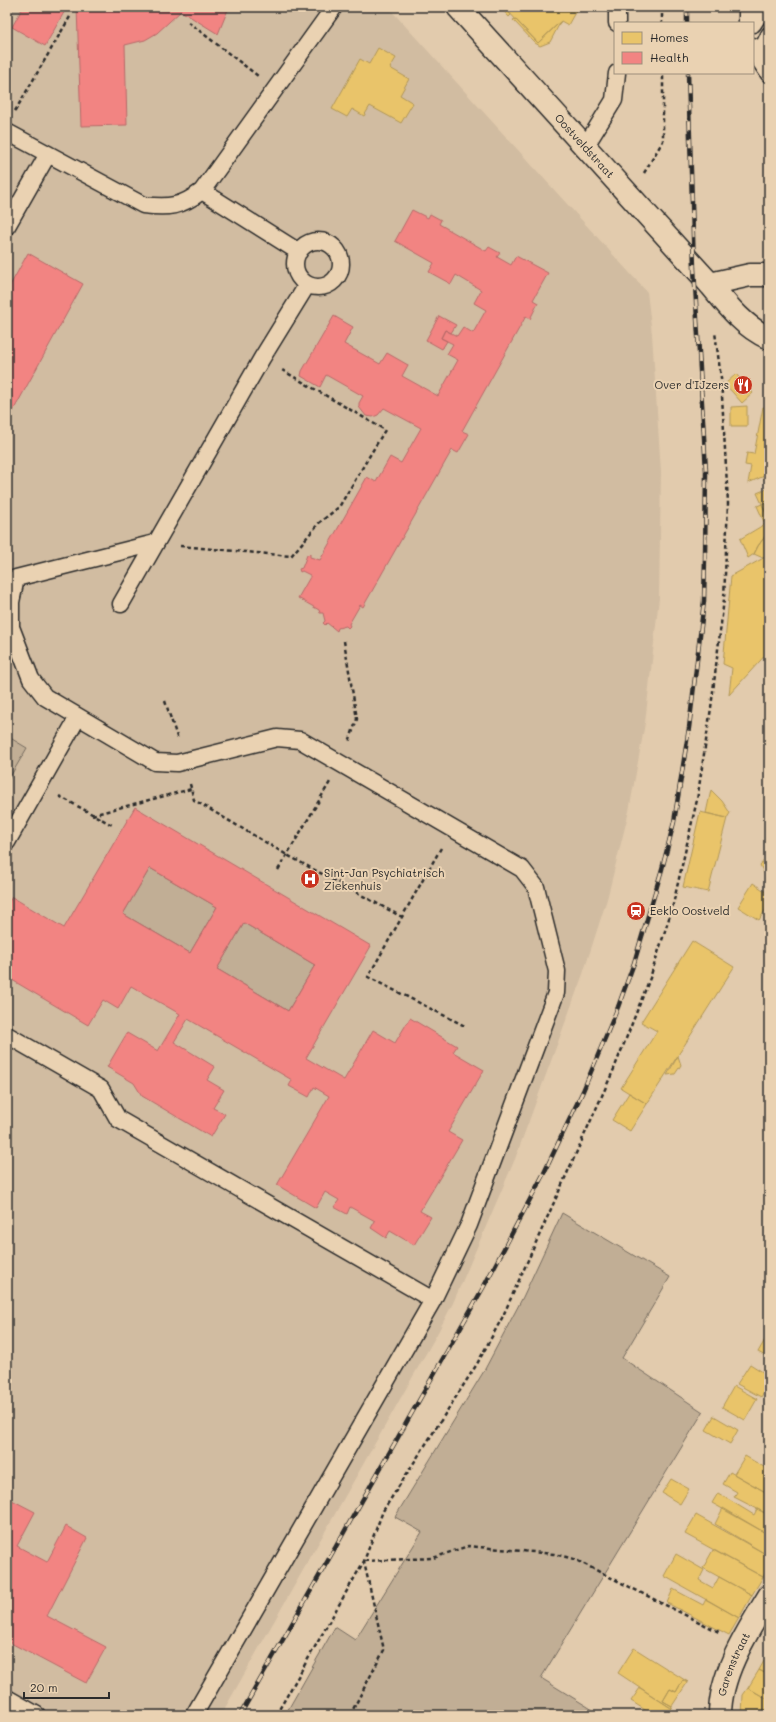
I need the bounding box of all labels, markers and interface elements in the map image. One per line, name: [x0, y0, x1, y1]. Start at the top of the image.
legend: [614, 22, 754, 74]
text: Homes: [650, 29, 689, 45]
text: Health: [650, 49, 689, 65]
street label: Oostveldstraat: [552, 110, 618, 181]
restaurant icon: Over d'IJzers: [732, 374, 754, 396]
place label: Over d'IJzers: [655, 377, 729, 392]
place label: Sint-Jan Psychiatrisch Ziekenhuis: [324, 865, 444, 893]
hospital icon: Sint-Jan Psychiatrisch Ziekenhuis: [299, 868, 321, 890]
station icon: Eeklo Oostveld: [625, 900, 647, 922]
place label: Eeklo Oostveld: [650, 903, 730, 918]
street label: Garenstraat: [714, 1629, 753, 1697]
scale bar: [24, 1674, 109, 1700]
text: 20 m: [30, 1679, 58, 1695]

